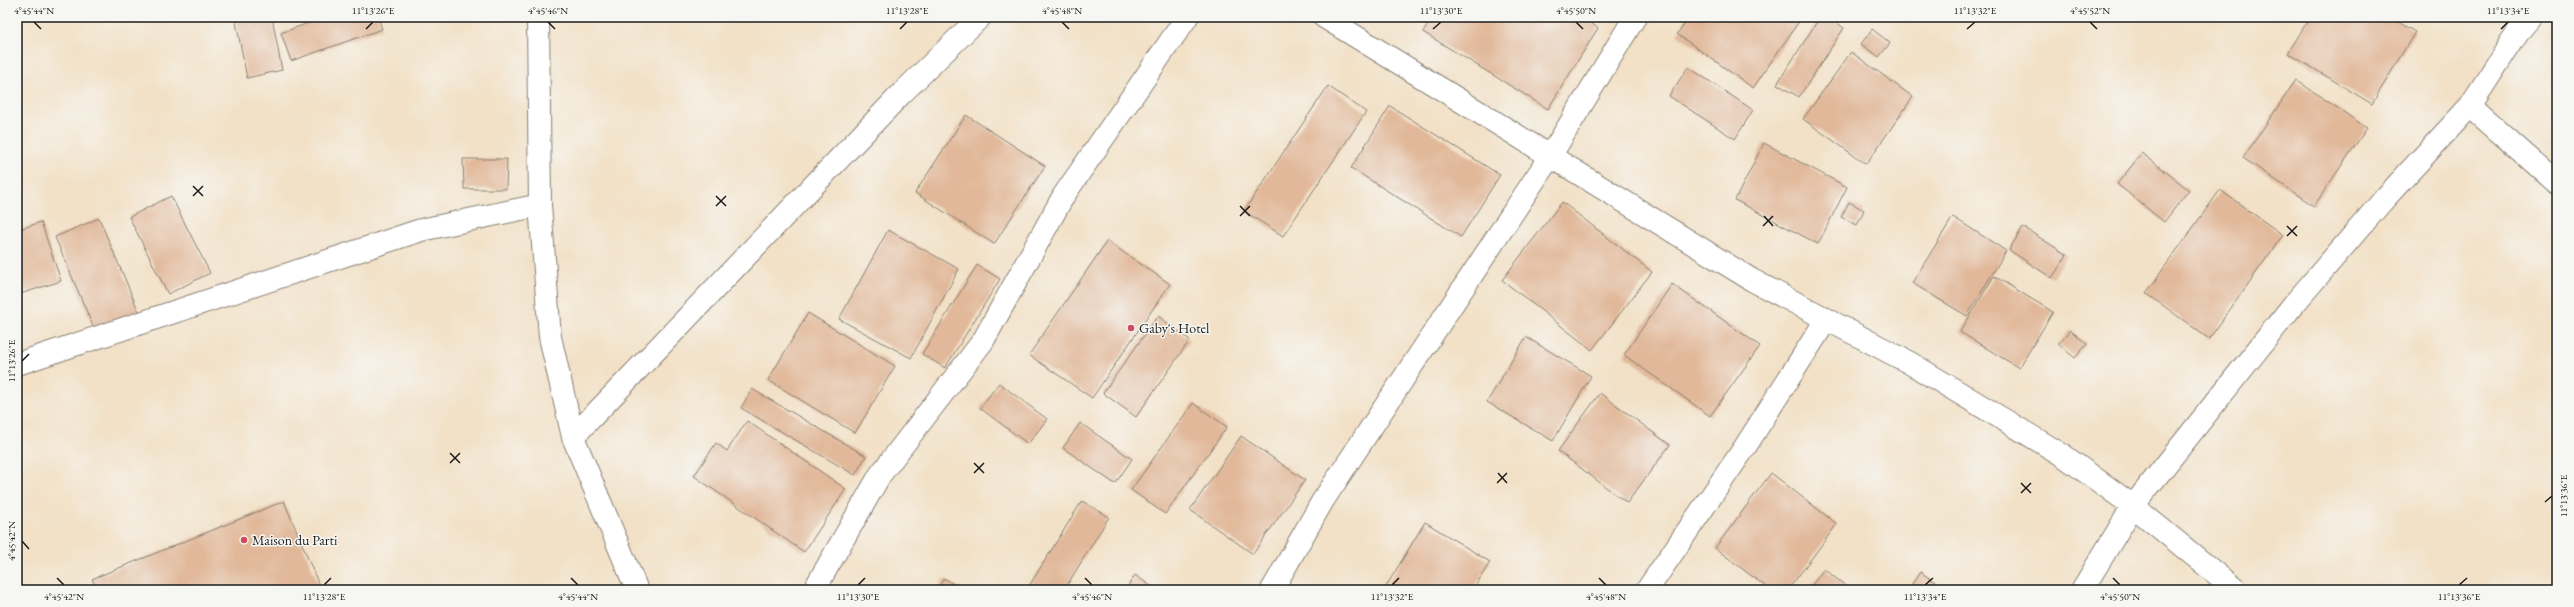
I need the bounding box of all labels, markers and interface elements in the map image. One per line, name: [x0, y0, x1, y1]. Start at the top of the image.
text: 4°45'44"N: [14, 4, 54, 17]
text: 11°13'26"E: [352, 4, 395, 17]
text: 4°45'46"N: [528, 4, 568, 17]
text: 11°13'28"E: [886, 4, 929, 17]
text: 4°45'48"N: [1042, 4, 1082, 17]
text: 11°13'30"E: [1420, 4, 1463, 17]
text: 4°45'50"N: [1556, 4, 1596, 17]
text: 11°13'32"E: [1954, 4, 1997, 17]
text: 4°45'52"N: [2070, 4, 2110, 17]
text: 11°13'34"E: [2487, 4, 2530, 17]
place label: Gaby's Hotel: [1139, 319, 1210, 337]
marker: Gaby's Hotel: [1126, 323, 1136, 333]
text: 11°13'26"E: [5, 339, 18, 382]
text: 11°13'36"E: [2557, 474, 2570, 517]
text: 4°45'42"N: [5, 521, 18, 561]
place label: Maison du Parti: [252, 531, 338, 549]
marker: Maison du Parti: [239, 535, 249, 545]
text: 4°45'42"N: [44, 590, 84, 603]
text: 11°13'28"E: [303, 590, 346, 603]
text: 4°45'44"N: [558, 590, 598, 603]
text: 11°13'30"E: [837, 590, 880, 603]
text: 4°45'46"N: [1072, 590, 1112, 603]
text: 11°13'32"E: [1371, 590, 1414, 603]
text: 4°45'48"N: [1586, 590, 1626, 603]
text: 11°13'34"E: [1904, 590, 1947, 603]
text: 4°45'50"N: [2100, 590, 2140, 603]
text: 11°13'36"E: [2438, 590, 2481, 603]

